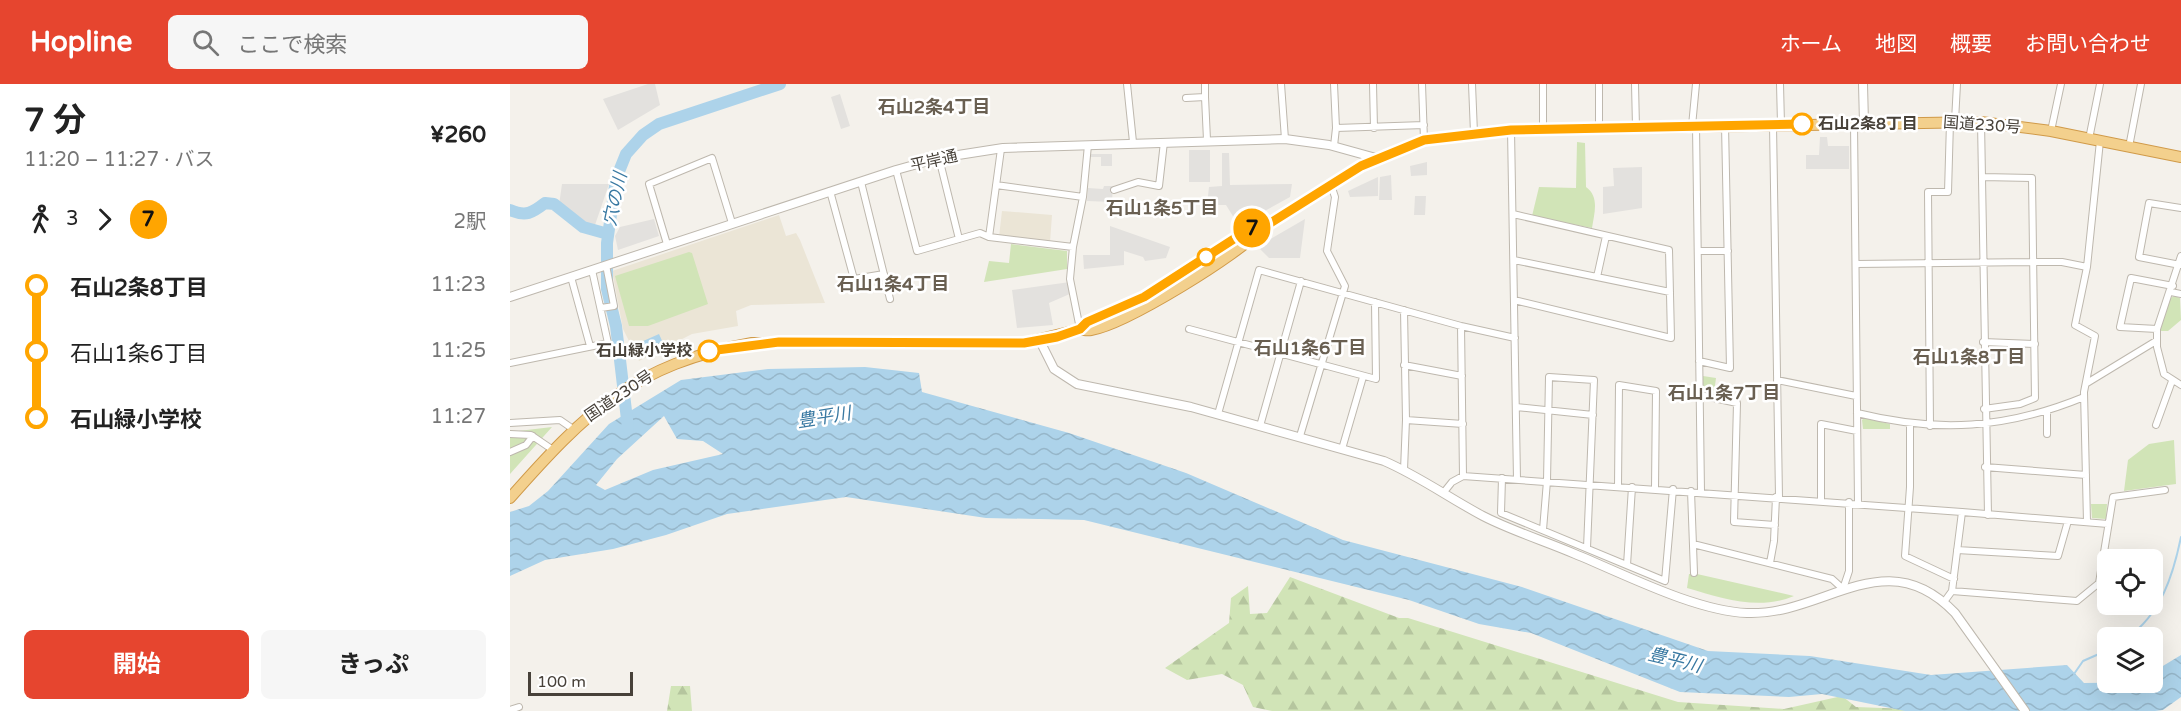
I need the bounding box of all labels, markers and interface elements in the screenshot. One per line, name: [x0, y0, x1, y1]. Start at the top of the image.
search box: [168, 15, 588, 69]
text: Hopline: [30, 25, 132, 59]
icon: search: [189, 26, 222, 59]
text: ここで検索: [237, 32, 347, 58]
text: ホーム: [1780, 32, 1842, 57]
text: 地図: [1875, 32, 1917, 57]
text: 概要: [1950, 32, 1992, 57]
text: お問い合わせ: [2025, 32, 2151, 57]
district label: 石山2条4丁目: [878, 96, 990, 118]
text: 7 分: [24, 101, 86, 140]
street label: 国道230号: [1942, 112, 2022, 138]
marker: 石山2条8丁目: [1791, 113, 1813, 135]
place label: 石山2条8丁目: [1818, 114, 1918, 134]
text: ¥260: [430, 122, 486, 148]
street label: 平岸通: [908, 146, 960, 176]
text: 11:20 – 11:27 · バス: [24, 148, 215, 172]
water label: 穴の川: [599, 168, 632, 228]
district label: 石山1条5丁目: [1106, 197, 1218, 219]
icon: walk: [24, 203, 57, 236]
icon: forward: [88, 203, 121, 236]
text: 3: [66, 207, 79, 231]
text: 7: [142, 207, 155, 232]
line badge: 7: [1232, 208, 1272, 248]
text: 2駅: [453, 210, 486, 234]
text: 7: [1245, 216, 1259, 241]
unlabelled marker: [1197, 248, 1215, 266]
text: 11:23: [431, 273, 486, 297]
district label: 石山1条4丁目: [837, 273, 949, 295]
text: 石山2条8丁目: [70, 275, 208, 301]
district label: 石山1条6丁目: [1254, 337, 1366, 359]
text: 11:25: [431, 339, 486, 363]
marker: 石山緑小学校: [698, 340, 720, 362]
text: 石山1条6丁目: [70, 341, 208, 367]
place label: 石山緑小学校: [596, 341, 692, 361]
district label: 石山1条8丁目: [1913, 346, 2025, 368]
street label: 国道230号: [581, 366, 657, 426]
district label: 石山1条7丁目: [1668, 382, 1780, 404]
water label: 豊平川: [796, 402, 854, 432]
text: 11:27: [431, 405, 486, 429]
text: 石山緑小学校: [70, 407, 202, 433]
map controls: [2097, 549, 2163, 693]
button: locate: [2097, 549, 2163, 615]
button: layers: [2097, 627, 2163, 693]
button: 開始: [24, 630, 249, 699]
button: きっぷ: [261, 630, 486, 699]
water label: 豊平川: [1646, 643, 1706, 678]
scale bar: [528, 669, 633, 696]
text: 100 m: [537, 672, 586, 692]

